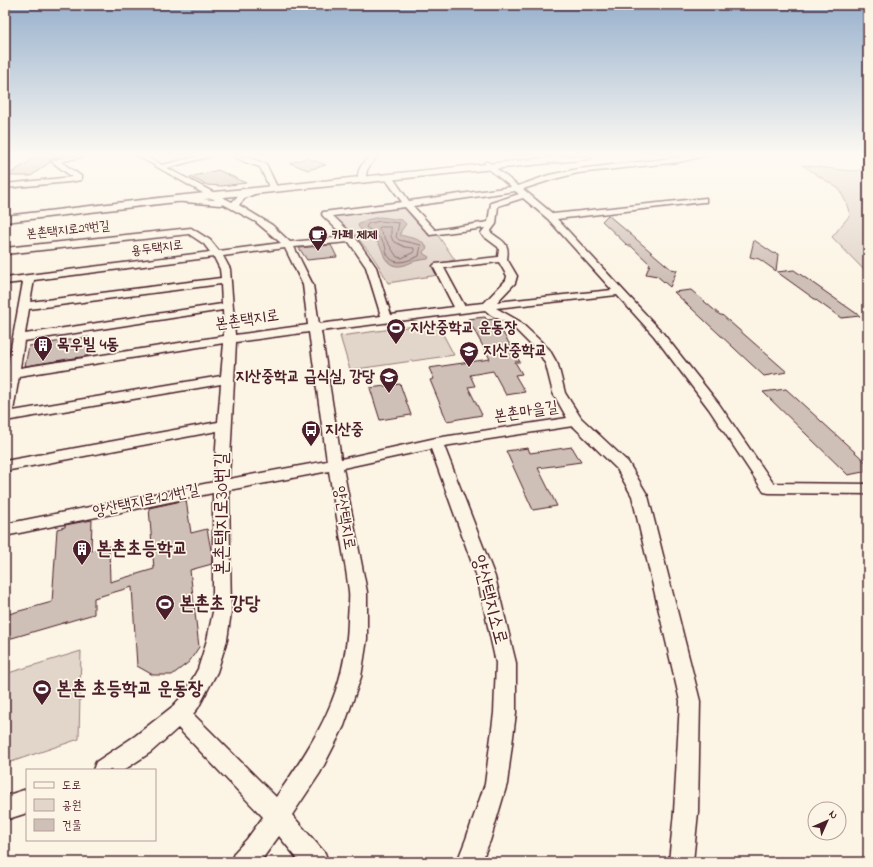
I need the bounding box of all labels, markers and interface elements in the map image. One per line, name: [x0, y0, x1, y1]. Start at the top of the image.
street label: 본촌택지로29번길: [25, 216, 111, 244]
cafe icon: 카페 제제: [307, 224, 329, 252]
place label: 카페 제제: [332, 226, 378, 245]
street label: 용두택지로: [130, 235, 184, 261]
street label: 본촌택지로: [213, 304, 281, 336]
place label: 지산중학교 운동장: [410, 316, 517, 340]
sports icon: 지산중학교 운동장: [385, 317, 407, 345]
place label: 목우빌 4동: [57, 333, 119, 357]
building icon: 목우빌 4동: [32, 334, 54, 362]
place label: 지산중학교: [483, 339, 547, 363]
school or university icon: 지산중학교: [458, 340, 480, 368]
place label: 지산중학교 급식실, 강당: [235, 365, 375, 389]
school or university icon: 지산중학교 급식실, 강당: [378, 366, 400, 394]
street label: 본촌마을길: [492, 395, 560, 429]
place label: 지산중: [325, 418, 364, 442]
bus stop icon: 지산중: [300, 419, 322, 447]
street label: 본촌택지로30번길: [209, 452, 236, 576]
street label: 양산택지로121번길: [91, 478, 202, 524]
street label: 양산택지로: [327, 484, 361, 552]
place label: 본촌초등학교: [96, 536, 188, 563]
building icon: 본촌초등학교: [71, 538, 93, 566]
street label: 양산택지소로: [464, 552, 514, 648]
place label: 본촌초 강당: [179, 591, 261, 618]
sports icon: 본촌초 강당: [154, 593, 176, 621]
place label: 본촌 초등학교 운동장: [56, 676, 204, 703]
sports icon: 본촌 초등학교 운동장: [31, 678, 53, 706]
legend: [26, 769, 156, 841]
text: 도로: [62, 777, 81, 795]
text: 공원: [62, 797, 81, 815]
north arrow: [807, 801, 847, 841]
text: N: [825, 806, 842, 823]
text: 건물: [62, 817, 82, 835]

